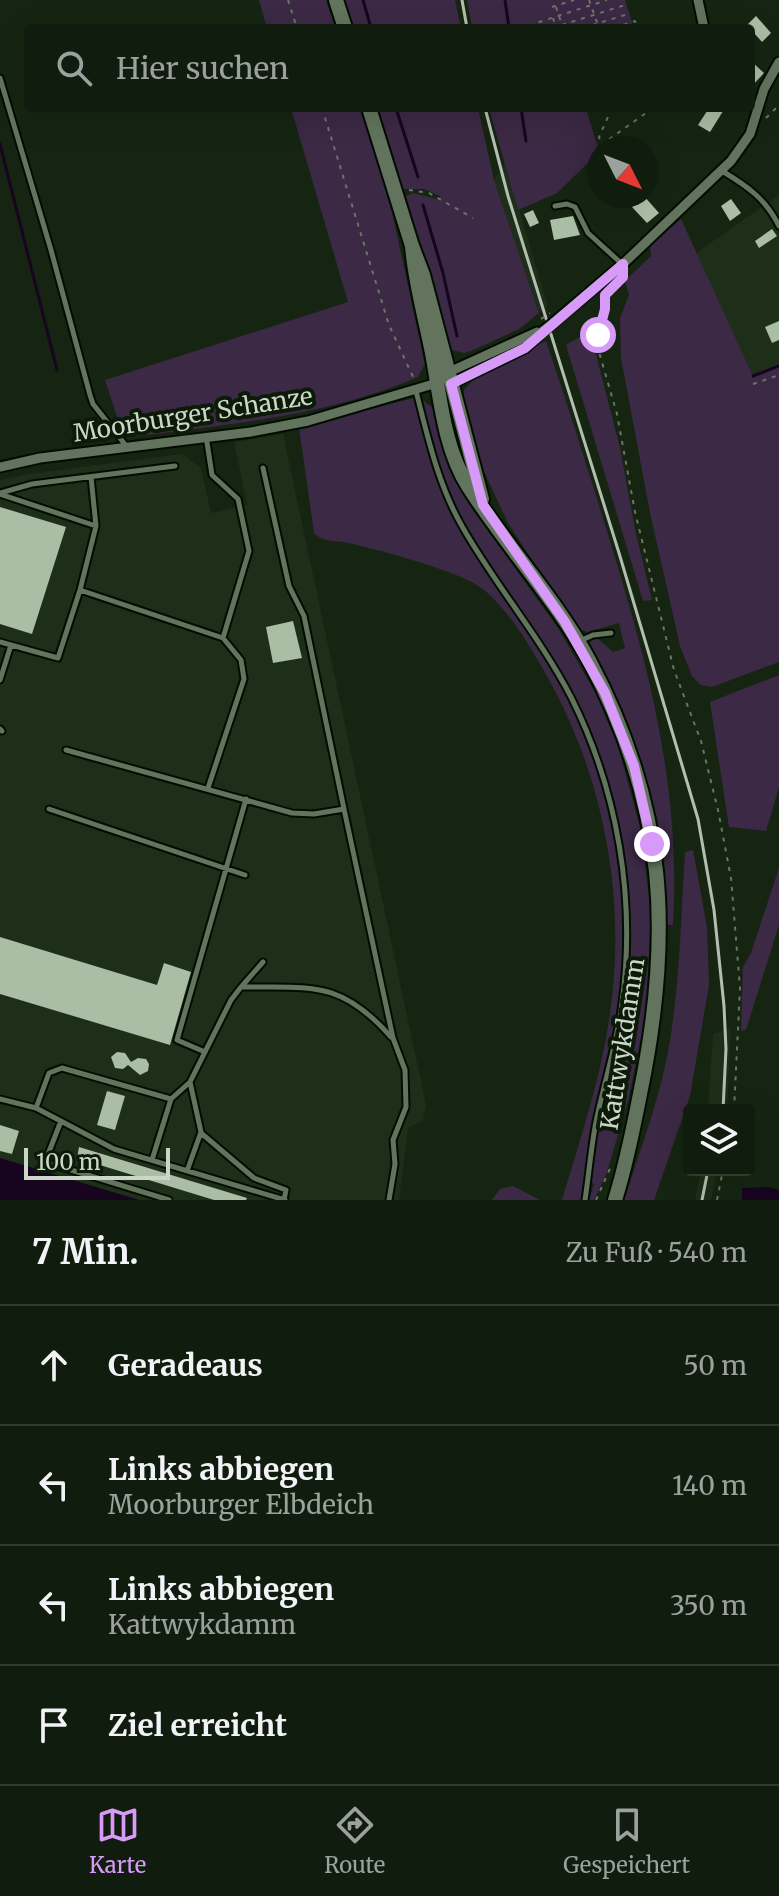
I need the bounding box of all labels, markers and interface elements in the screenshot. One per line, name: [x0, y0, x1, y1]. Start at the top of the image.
search box: [24, 24, 755, 112]
icon: search: [52, 46, 96, 90]
text: Hier suchen: [116, 49, 289, 87]
north arrow: [587, 136, 659, 208]
route start: [580, 317, 616, 353]
street label: Moorburger Schanze: [71, 380, 315, 449]
route end: [634, 826, 670, 862]
street label: Kattwykdamm: [594, 956, 651, 1132]
map controls: [683, 1104, 755, 1176]
button: layers: [683, 1104, 755, 1176]
scale bar: [24, 1144, 170, 1180]
text: 100 m: [36, 1148, 101, 1176]
text: 7 Min.: [32, 1231, 139, 1273]
text: Zu Fuß · 540 m: [566, 1236, 747, 1269]
icon: ahead: [32, 1343, 76, 1387]
text: Geradeaus: [108, 1346, 263, 1384]
text: 50 m: [683, 1349, 747, 1382]
text: Links abbiegen: [108, 1450, 334, 1488]
icon: left: [32, 1463, 76, 1507]
text: 140 m: [672, 1469, 747, 1502]
text: Moorburger Elbdeich: [108, 1488, 374, 1521]
text: Links abbiegen: [108, 1570, 334, 1608]
icon: left: [32, 1583, 76, 1627]
text: 350 m: [670, 1589, 747, 1622]
text: Kattwykdamm: [108, 1608, 296, 1641]
icon: arrive: [32, 1703, 76, 1747]
text: Ziel erreicht: [108, 1706, 287, 1744]
tab: Karte: [89, 1803, 146, 1879]
tab: Route: [324, 1803, 385, 1879]
tab: Gespeichert: [563, 1803, 690, 1879]

